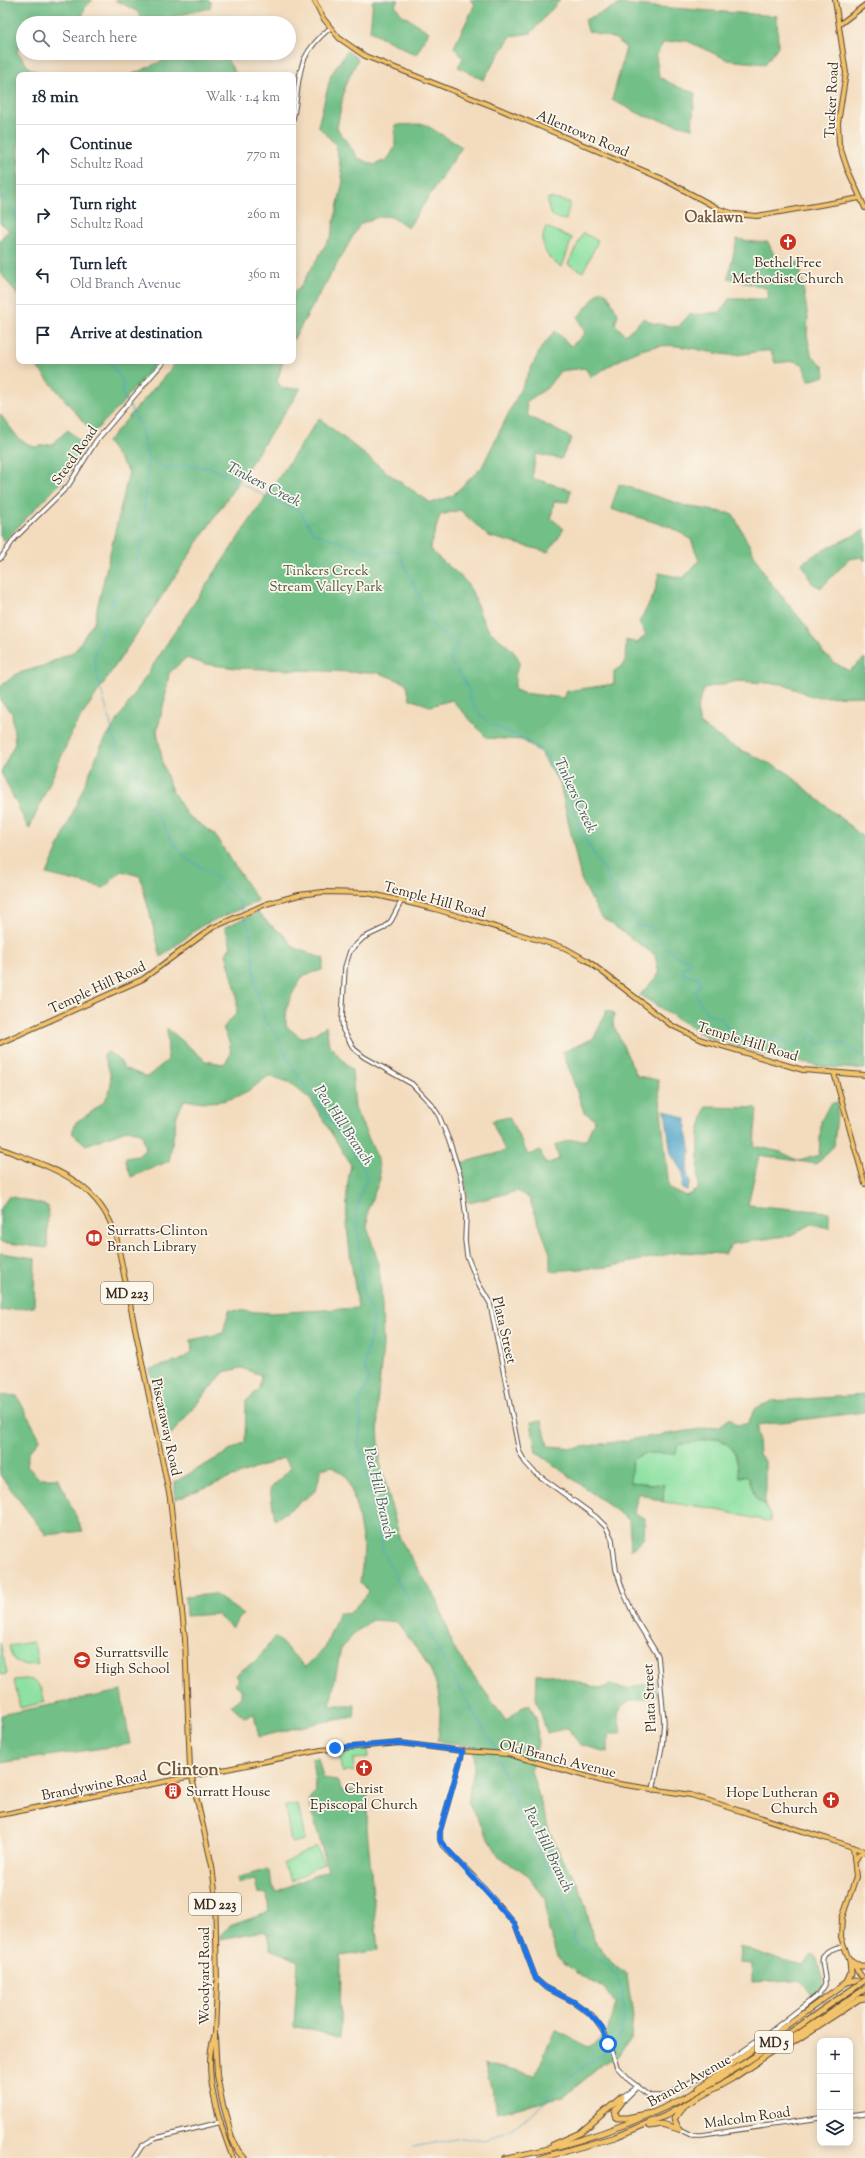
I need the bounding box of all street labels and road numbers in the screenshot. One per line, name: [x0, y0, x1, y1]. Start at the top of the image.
street label: Tucker Road: [821, 61, 845, 139]
street label: Allentown Road: [533, 106, 632, 163]
street label: Steed Road: [48, 422, 104, 490]
street label: Temple Hill Road: [381, 878, 488, 924]
street label: Temple Hill Road: [46, 958, 150, 1020]
street label: Temple Hill Road: [694, 1018, 801, 1068]
road number: MD 223: [101, 1282, 153, 1304]
street label: Plata Street: [486, 1295, 521, 1366]
street label: Piscataway Road: [145, 1377, 185, 1478]
street label: Plata Street: [639, 1663, 663, 1733]
street label: Old Branch Avenue: [497, 1736, 618, 1784]
street label: Brandywine Road: [40, 1767, 149, 1807]
road number: MD 223: [189, 1893, 241, 1915]
street label: Woodyard Road: [196, 1927, 216, 2025]
road number: MD 5: [755, 2031, 793, 2053]
street label: Branch Avenue: [644, 2050, 735, 2113]
street label: Malcolm Road: [703, 2103, 792, 2135]

